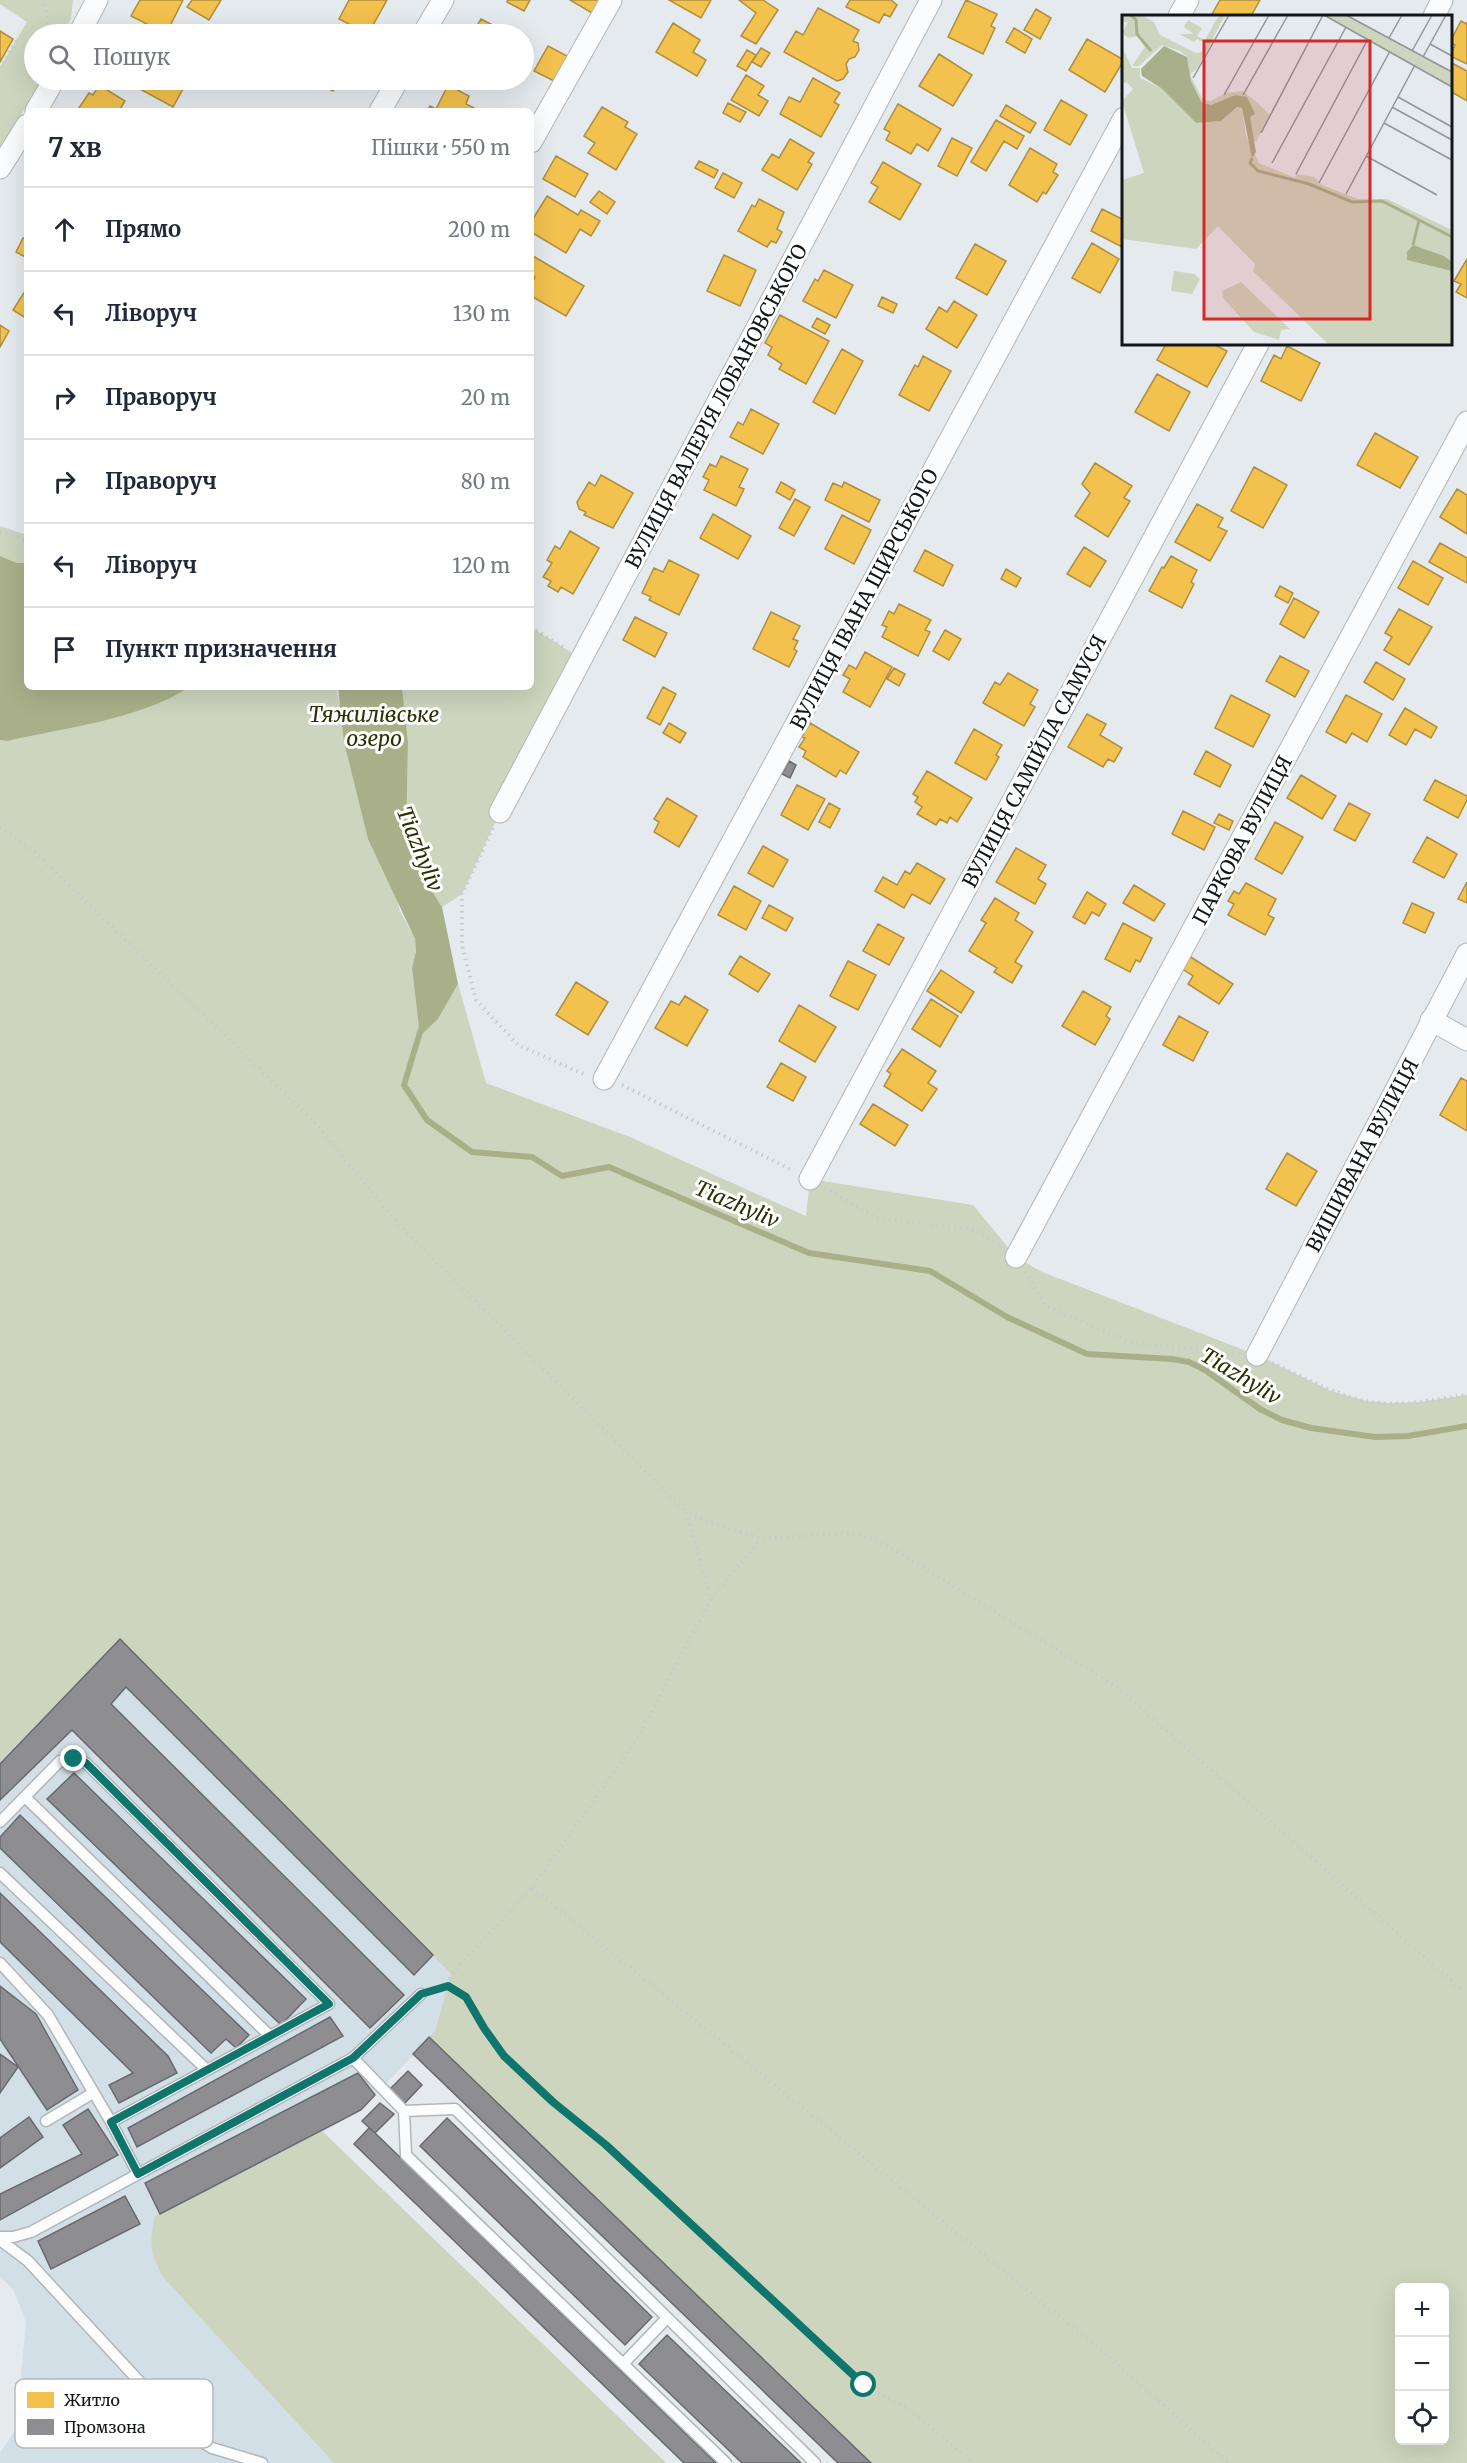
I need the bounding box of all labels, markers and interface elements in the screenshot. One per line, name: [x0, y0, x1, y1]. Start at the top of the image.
inset map: [1122, 15, 1452, 345]
search box: [24, 24, 534, 90]
icon: search: [45, 41, 78, 74]
text: Пошук: [93, 43, 170, 71]
text: 7 хв: [48, 131, 102, 164]
text: Пішки · 550 m: [371, 135, 510, 160]
icon: ahead: [48, 213, 81, 246]
text: Прямо: [105, 215, 181, 243]
text: 200 m: [448, 217, 510, 242]
street label: ВУЛИЦЯ ВАЛЕРІЯ ЛОБАНОВСЬКОГО: [620, 240, 812, 572]
icon: left: [48, 297, 81, 330]
text: Ліворуч: [105, 299, 197, 327]
text: 130 m: [453, 301, 510, 326]
icon: right: [48, 381, 81, 414]
text: Праворуч: [105, 383, 217, 411]
text: 20 m: [461, 385, 510, 410]
street label: ВУЛИЦЯ ІВАНА ЩИРСЬКОГО: [785, 464, 943, 734]
icon: right: [48, 465, 81, 498]
text: Праворуч: [105, 467, 217, 495]
text: 80 m: [461, 469, 510, 494]
icon: left: [48, 549, 81, 582]
text: Ліворуч: [105, 551, 197, 579]
text: 120 m: [452, 553, 510, 578]
street label: ВУЛИЦЯ САМІЙЛА САМУСЯ: [956, 630, 1111, 892]
icon: arrive: [48, 633, 81, 666]
text: Пункт призначення: [105, 635, 337, 663]
water label: Тяжилівське озеро: [309, 701, 439, 752]
street label: ПАРКОВА ВУЛИЦЯ: [1187, 751, 1297, 929]
water label: Tiazhyliv: [391, 803, 449, 895]
street label: ВИШИВАНА ВУЛИЦЯ: [1300, 1054, 1424, 1256]
water label: Tiazhyliv: [691, 1174, 783, 1234]
water label: Tiazhyliv: [1196, 1341, 1286, 1411]
route end: [60, 1745, 86, 1771]
map controls: [1395, 2283, 1449, 2445]
button: +: [1395, 2283, 1449, 2337]
button: −: [1395, 2337, 1449, 2391]
route start: [850, 2371, 876, 2397]
legend: [15, 2379, 213, 2448]
text: Житло: [64, 2390, 120, 2410]
button: locate: [1395, 2391, 1449, 2445]
text: Промзона: [64, 2417, 146, 2437]

